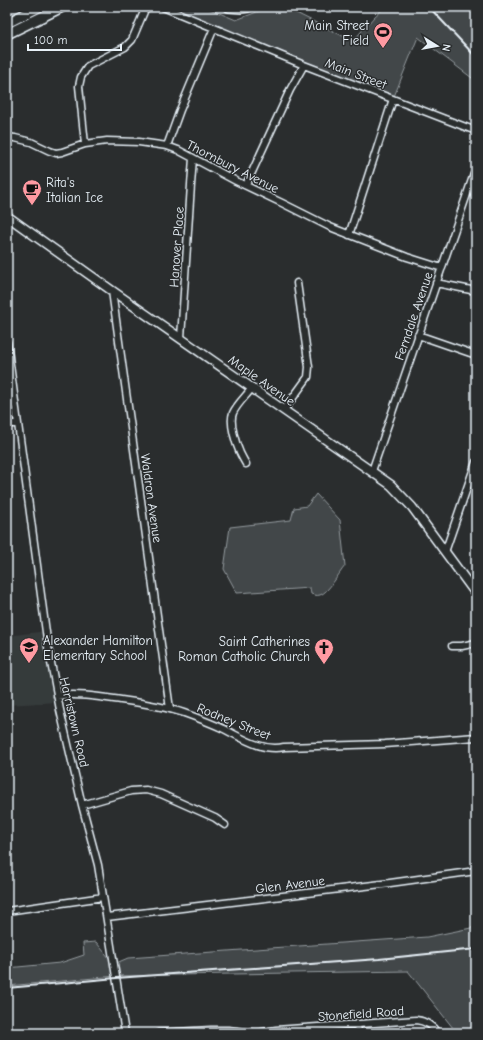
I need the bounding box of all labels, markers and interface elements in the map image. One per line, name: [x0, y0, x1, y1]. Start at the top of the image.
place label: Main Street Field: [304, 18, 370, 48]
sports icon: Main Street Field: [372, 21, 394, 49]
scale bar: [28, 26, 121, 52]
north arrow: [417, 26, 457, 66]
text: 100 m: [34, 33, 67, 47]
text: N: [439, 43, 453, 53]
street label: Main Street: [323, 55, 390, 93]
street label: Thornbury Avenue: [184, 137, 282, 196]
place label: Rita's Italian Ice: [46, 175, 104, 205]
cafe icon: Rita's Italian Ice: [21, 178, 43, 206]
street label: Hanover Place: [166, 206, 187, 288]
street label: Ferndale Avenue: [391, 270, 436, 362]
street label: Maple Avenue: [226, 352, 298, 409]
street label: Waldron Avenue: [138, 453, 165, 544]
place label: Alexander Hamilton Elementary School: [43, 633, 153, 663]
place label: Saint Catherines Roman Catholic Church: [178, 634, 310, 664]
school or university icon: Alexander Hamilton Elementary School: [18, 636, 40, 664]
church icon: Saint Catherines Roman Catholic Church: [313, 637, 335, 665]
street label: Harristown Road: [57, 675, 92, 769]
street label: Rodney Street: [195, 700, 274, 743]
street label: Glen Avenue: [255, 873, 326, 896]
street label: Stonefield Road: [317, 1003, 405, 1024]

